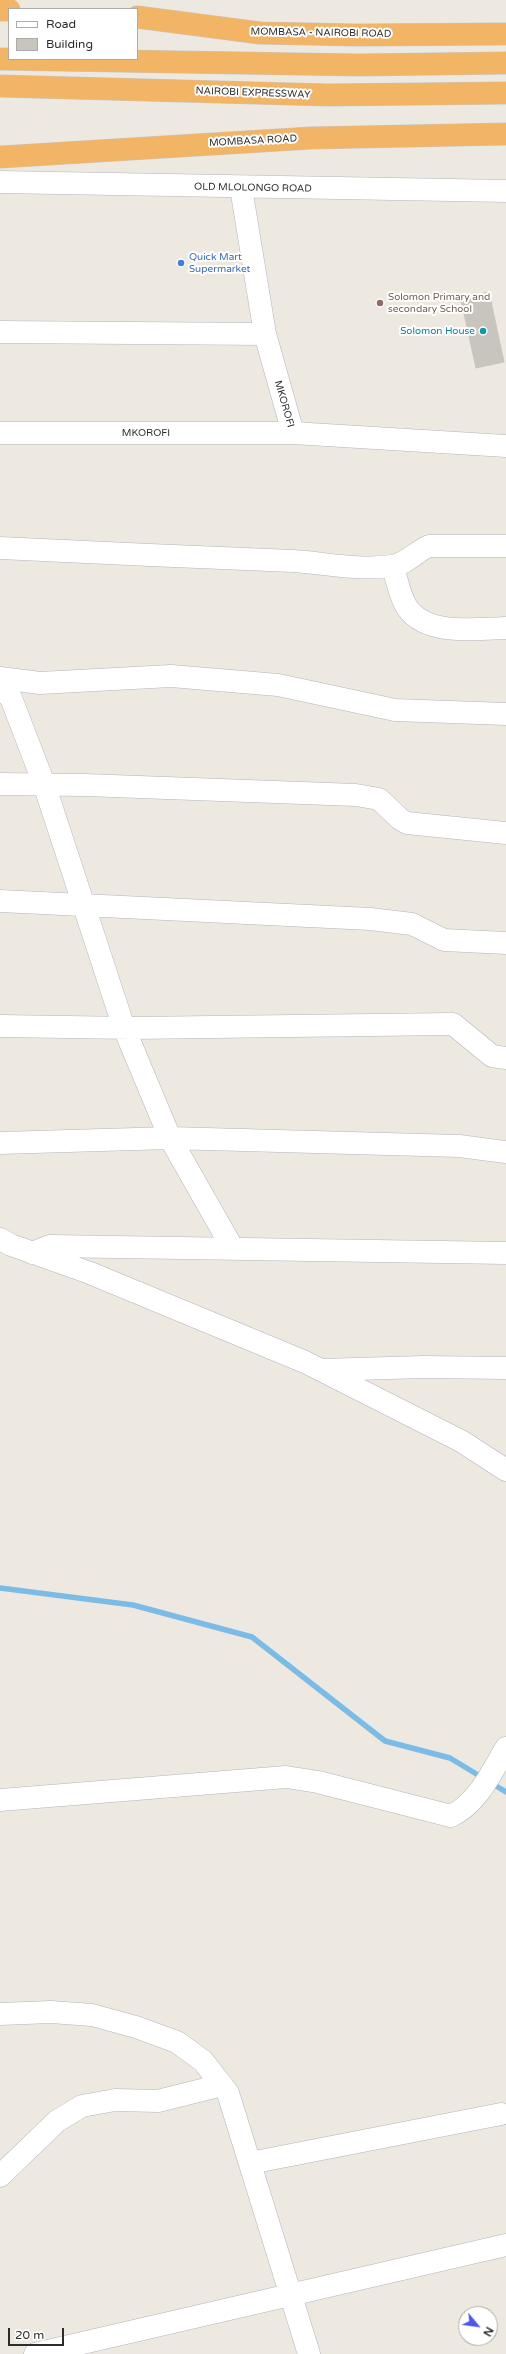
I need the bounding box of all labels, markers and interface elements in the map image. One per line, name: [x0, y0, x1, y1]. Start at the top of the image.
legend: [8, 8, 138, 60]
text: Road: [46, 17, 76, 31]
street label: MOMBASA - NAIROBI ROAD: [251, 26, 391, 40]
text: Building: [46, 37, 93, 51]
street label: NAIROBI EXPRESSWAY: [195, 85, 311, 101]
street label: MOMBASA ROAD: [209, 133, 297, 149]
street label: OLD MLOLONGO ROAD: [194, 181, 312, 195]
place label: Quick Mart Supermarket: [189, 251, 250, 274]
marker: Quick Mart Supermarket: [176, 258, 186, 268]
place label: Solomon Primary and secondary School: [388, 291, 490, 314]
marker: Solomon Primary and secondary School: [375, 298, 385, 308]
place label: Solomon House: [400, 325, 475, 337]
marker: Solomon House: [478, 326, 488, 336]
street label: MKOROFI: [272, 379, 296, 429]
street label: MKOROFI: [122, 427, 170, 439]
north arrow: [458, 2306, 498, 2346]
scale bar: [10, 2320, 66, 2346]
text: N: [480, 2325, 496, 2339]
text: 20 m: [15, 2328, 44, 2342]

